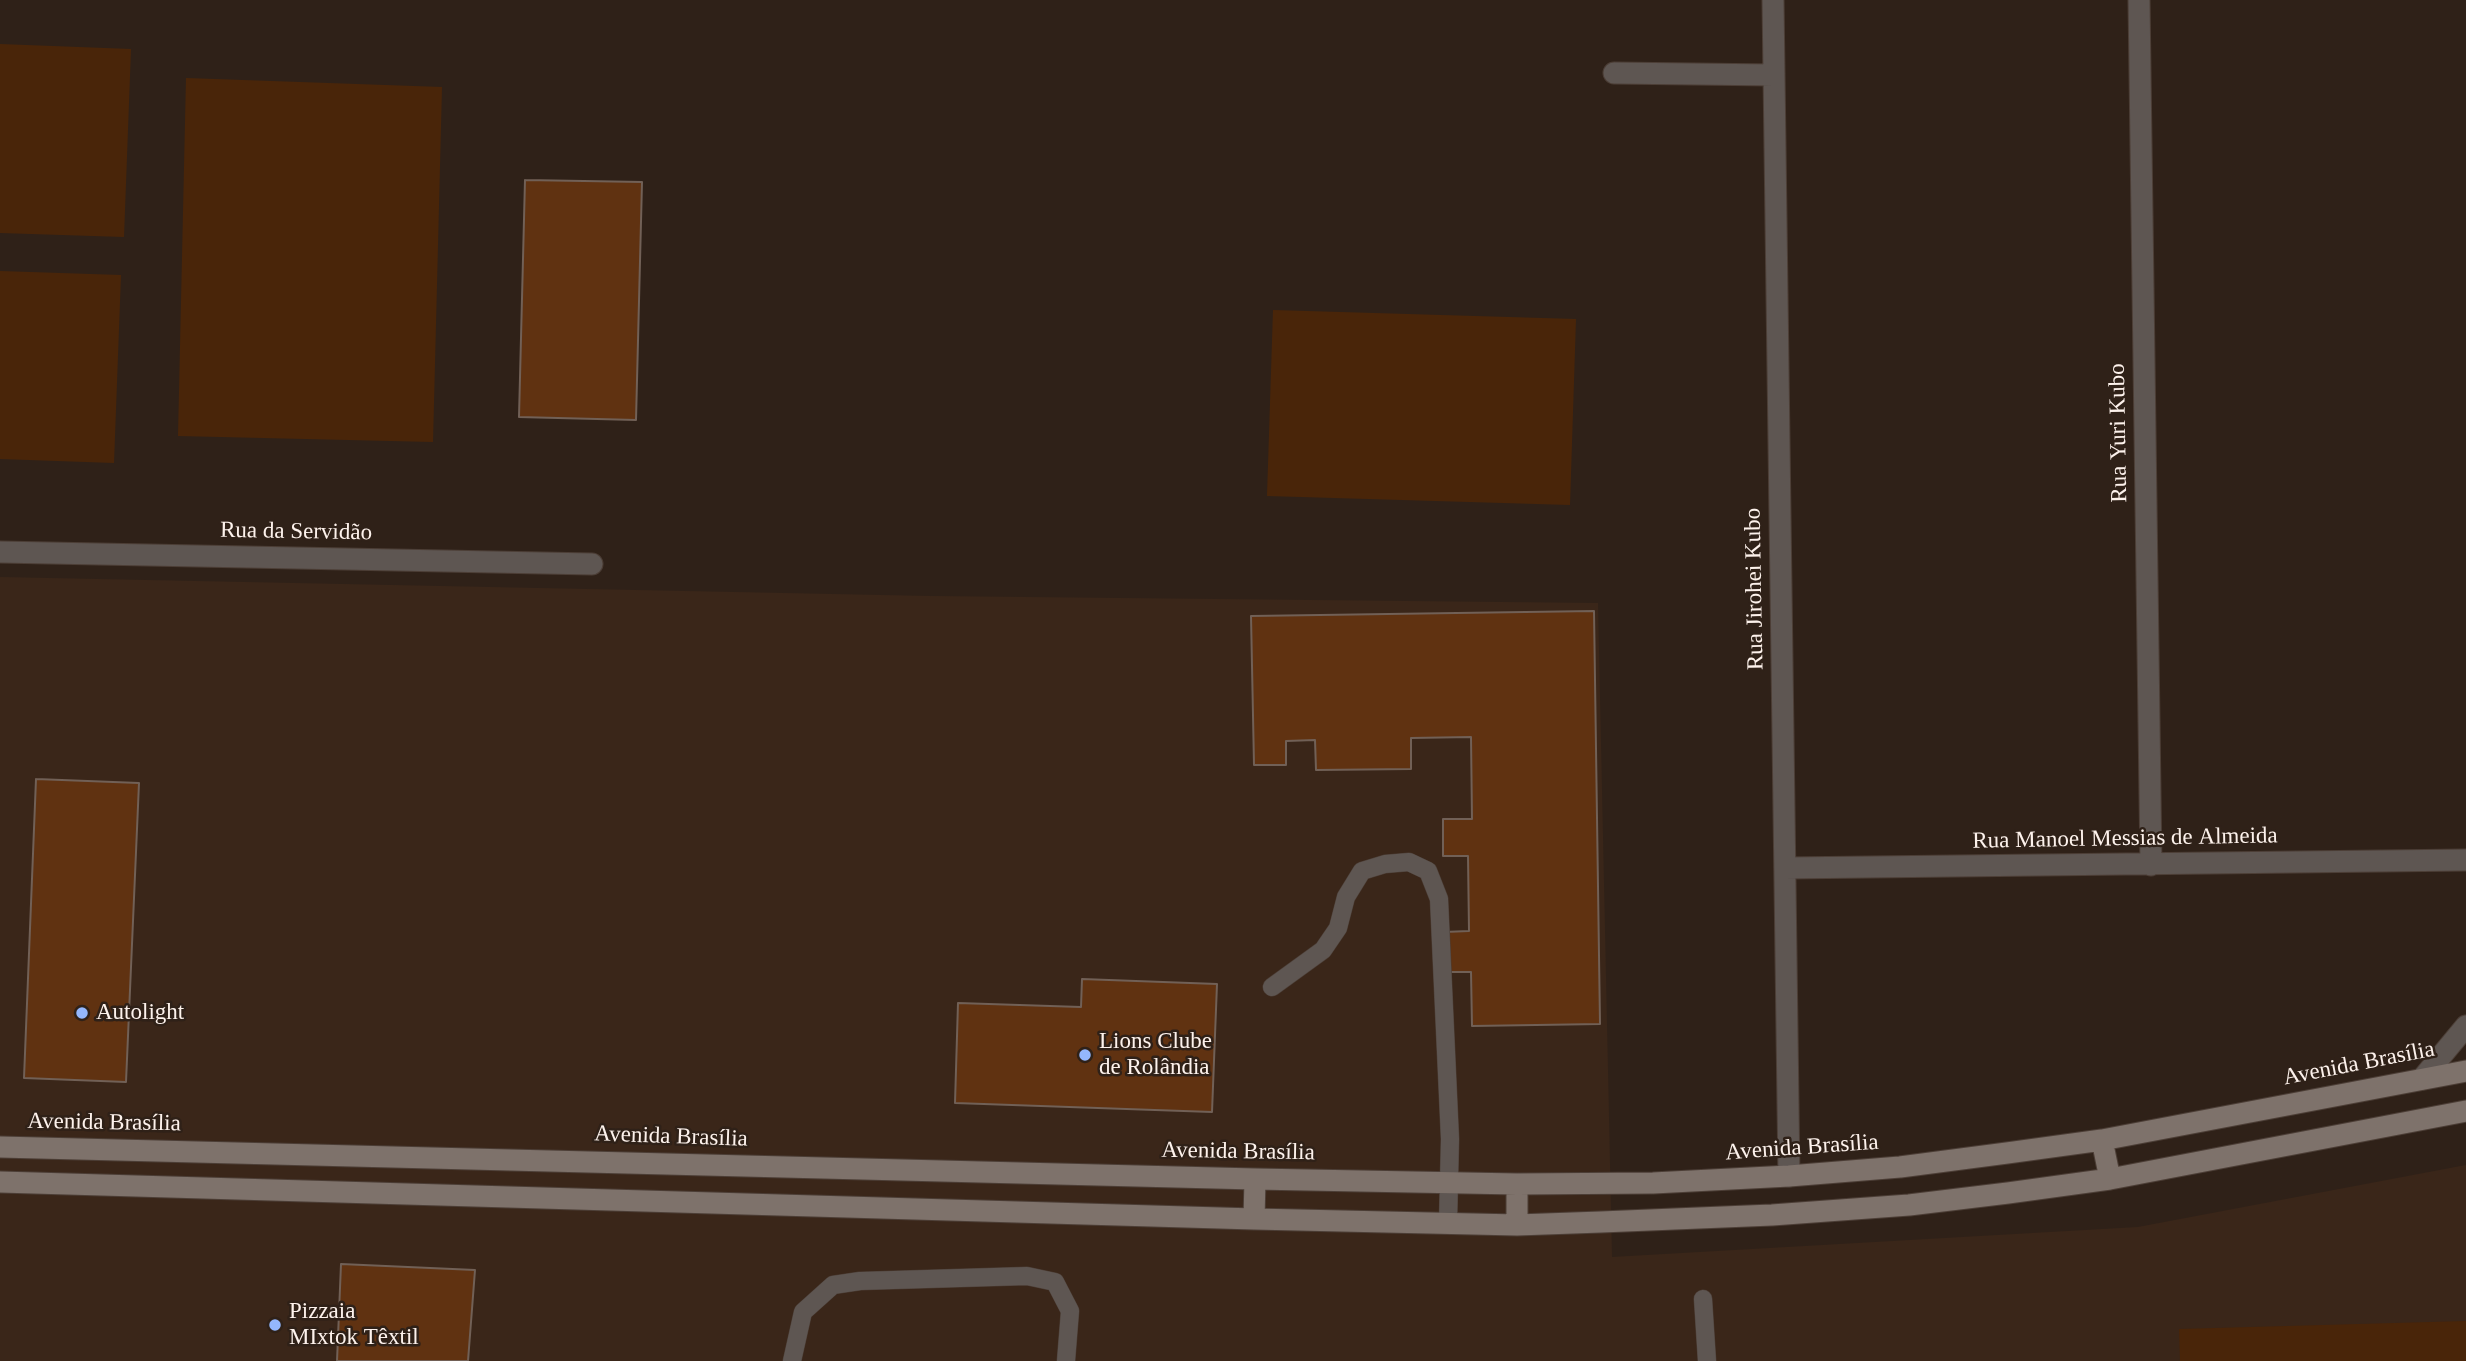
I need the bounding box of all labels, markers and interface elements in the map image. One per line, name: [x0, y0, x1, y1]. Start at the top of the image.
street label: Rua Yuri Kubo: [2104, 363, 2134, 503]
street label: Rua Jirohei Kubo: [1740, 508, 1770, 670]
street label: Rua da Servidão: [220, 517, 372, 547]
street label: Rua Manoel Messias de Almeida: [1972, 823, 2278, 855]
place label: Autolight: [96, 999, 184, 1027]
marker: Autolight: [74, 1005, 90, 1021]
place label: Lions Clube de Rolândia: [1099, 1028, 1212, 1082]
street label: Avenida Brasília: [2281, 1036, 2437, 1092]
marker: Lions Clube de Rolândia: [1077, 1047, 1093, 1063]
street label: Avenida Brasília: [27, 1108, 181, 1138]
street label: Avenida Brasília: [594, 1121, 748, 1153]
street label: Avenida Brasília: [1724, 1129, 1880, 1167]
street label: Avenida Brasília: [1161, 1137, 1315, 1167]
place label: Pizzaia MIxtok Têxtil: [289, 1298, 419, 1352]
marker: Pizzaia MIxtok Têxtil: [267, 1317, 283, 1333]

